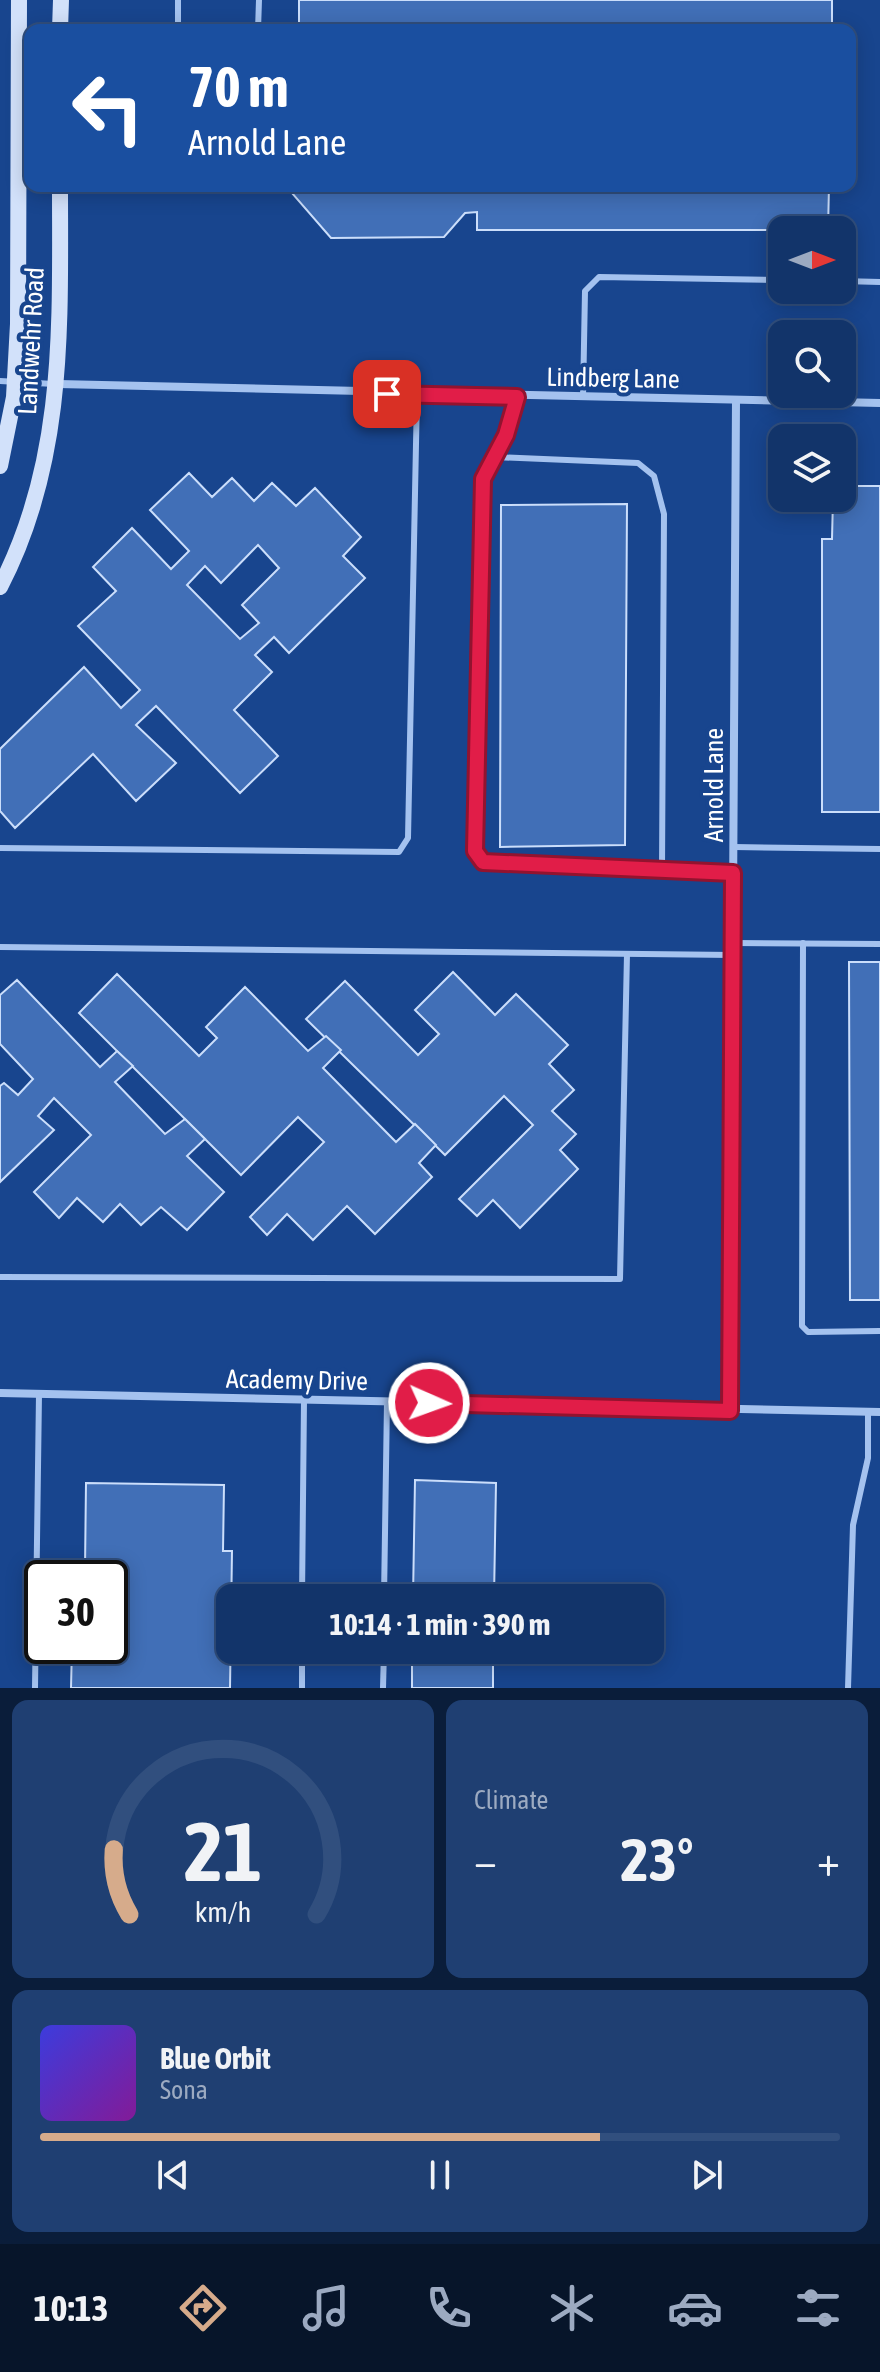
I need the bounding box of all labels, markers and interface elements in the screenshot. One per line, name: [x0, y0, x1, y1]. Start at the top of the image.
text: 70 m: [188, 55, 289, 119]
icon: left: [56, 56, 160, 160]
text: Arnold Lane: [188, 121, 346, 163]
north arrow: [768, 216, 856, 304]
map controls: [768, 216, 856, 512]
street label: Landwehr Road: [12, 266, 50, 416]
button: search: [768, 320, 856, 408]
pin: [353, 360, 421, 428]
street label: Lindberg Lane: [546, 362, 680, 394]
icon: arrive: [365, 372, 409, 416]
button: layers: [768, 424, 856, 512]
street label: Arnold Lane: [699, 728, 729, 842]
position arrow: [387, 1361, 471, 1445]
street label: Academy Drive: [226, 1364, 368, 1396]
speed limit sign: 30: [24, 1560, 128, 1664]
text: 10:14 · 1 min · 390 m: [330, 1607, 550, 1641]
text: Climate: [474, 1785, 548, 1815]
text: 21: [184, 1803, 262, 1899]
text: 23°: [621, 1825, 693, 1894]
text: −: [474, 1835, 497, 1885]
text: +: [817, 1835, 840, 1885]
text: km/h: [195, 1895, 251, 1928]
text: Blue Orbit: [160, 2041, 271, 2075]
text: Sona: [160, 2075, 208, 2105]
icon: previous: [151, 2153, 195, 2197]
icon: pause: [418, 2153, 462, 2197]
icon: next: [685, 2153, 729, 2197]
icon: directions: [175, 2280, 231, 2336]
icon: music: [298, 2280, 354, 2336]
icon: phone: [421, 2280, 477, 2336]
icon: climate: [544, 2280, 600, 2336]
icon: car: [667, 2280, 723, 2336]
icon: filters: [790, 2280, 846, 2336]
text: 10:13: [34, 2287, 108, 2329]

